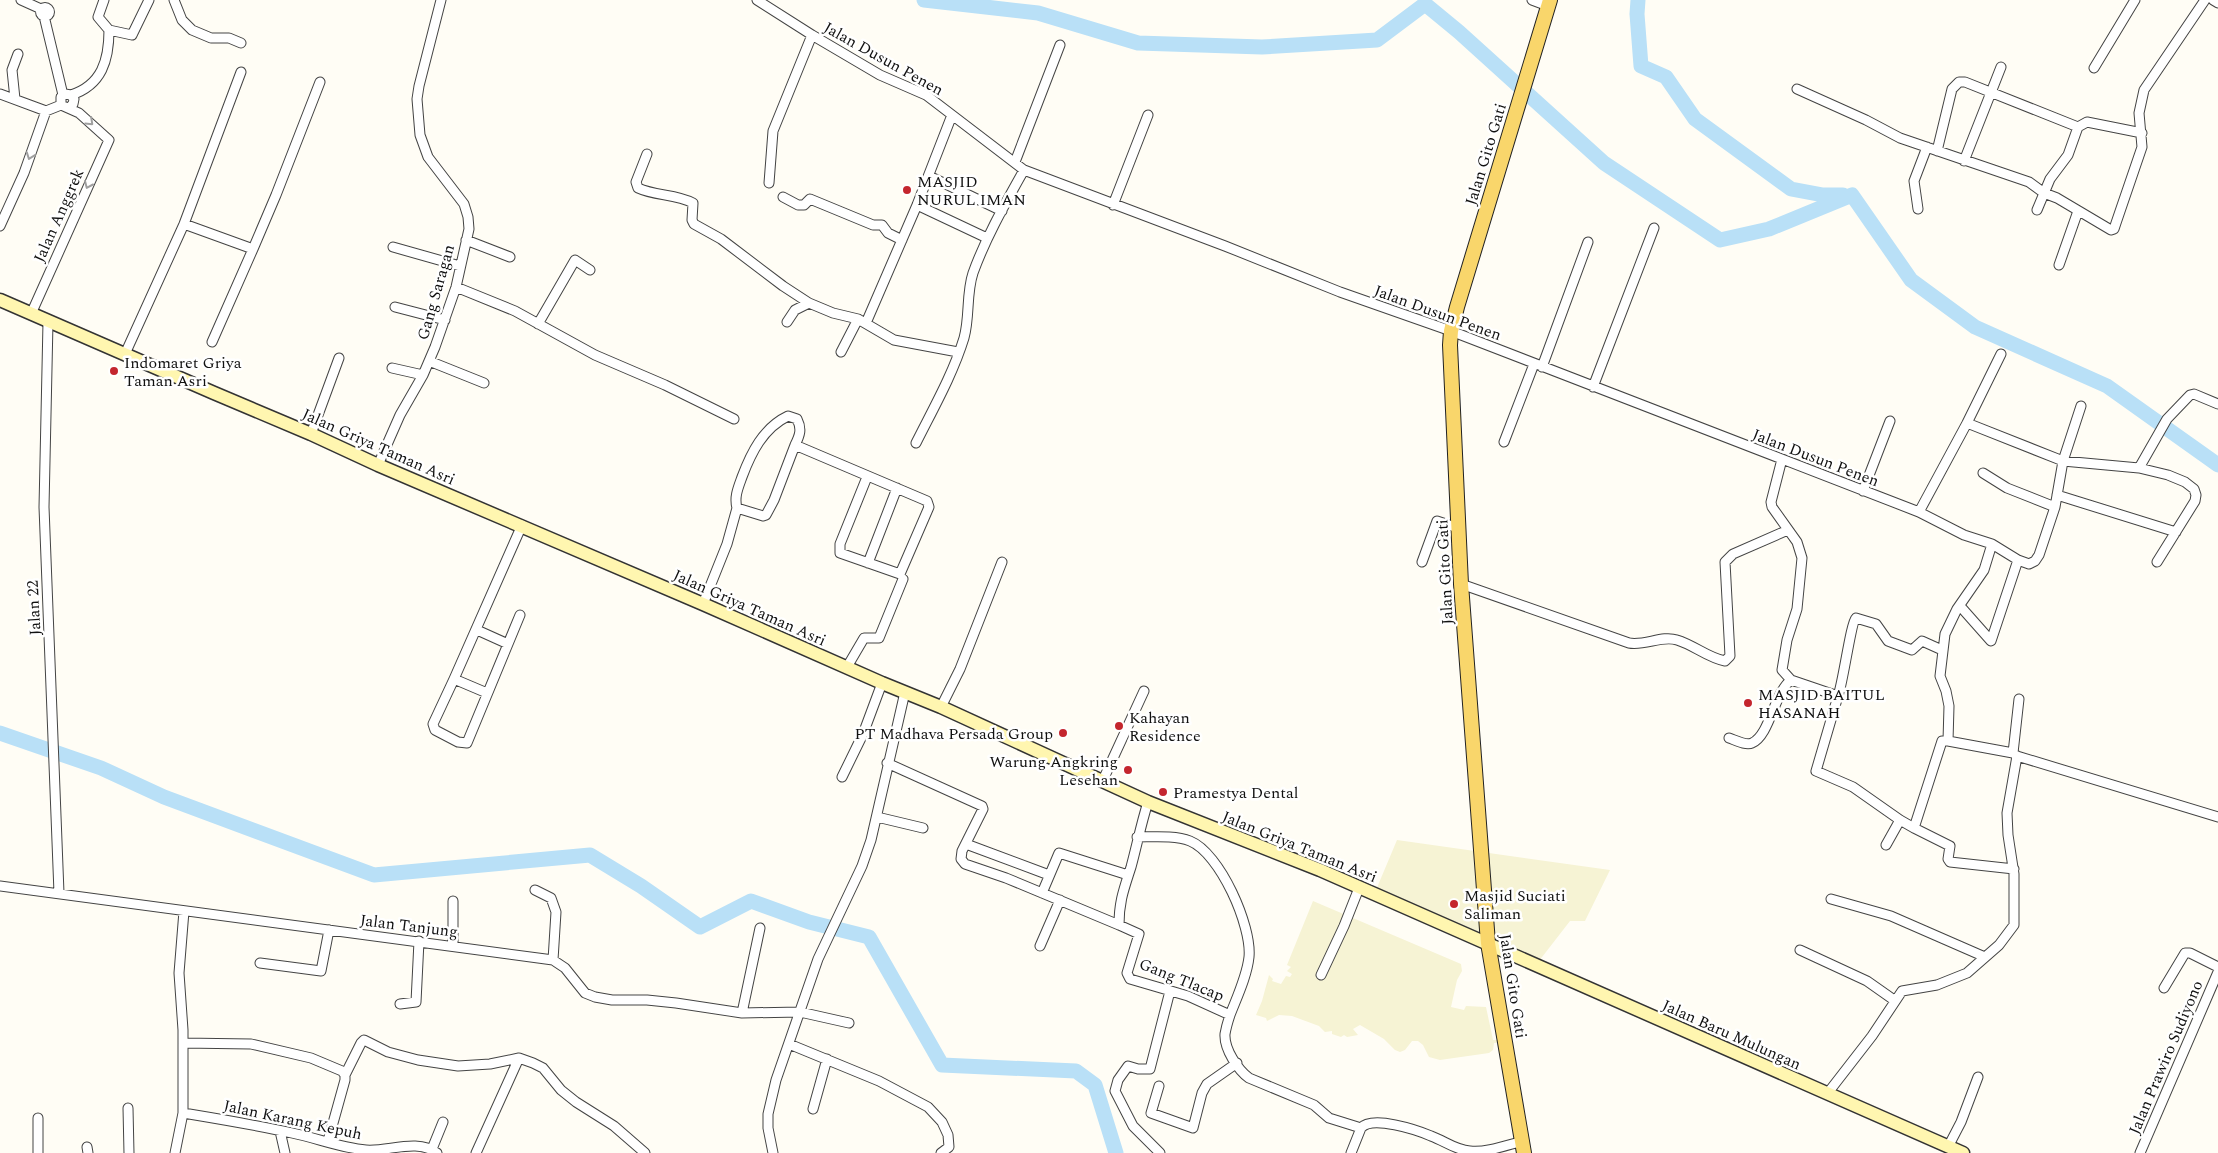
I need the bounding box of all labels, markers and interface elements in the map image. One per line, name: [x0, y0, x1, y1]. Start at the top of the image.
street label: Jalan Dusun Penen: [819, 16, 948, 102]
street label: Jalan Gito Gati: [1459, 100, 1513, 208]
one-way arrow: [84, 116, 93, 125]
one-way arrow: [26, 152, 36, 160]
street label: Jalan Anggrek: [27, 165, 90, 266]
place label: MASJID NURUL IMAN: [917, 170, 1026, 212]
one-way arrow: [84, 180, 95, 189]
marker: MASJID NURUL IMAN: [901, 184, 913, 196]
street label: Gang Saragan: [411, 242, 461, 343]
street label: Jalan Dusun Penen: [1371, 279, 1505, 347]
place label: Indomaret Griya Taman Asri: [124, 351, 242, 393]
marker: Indomaret Griya Taman Asri: [108, 365, 120, 377]
street label: Jalan Griya Taman Asri: [298, 402, 459, 492]
street label: Jalan Dusun Penen: [1749, 423, 1882, 493]
street label: Jalan Gito Gati: [1430, 519, 1460, 625]
street label: Jalan Griya Taman Asri: [669, 563, 830, 653]
street label: Jalan 22: [21, 580, 47, 636]
place label: MASJID BAITUL HASANAH: [1758, 683, 1885, 725]
marker: MASJID BAITUL HASANAH: [1742, 697, 1754, 709]
place label: Kahayan Residence: [1129, 706, 1201, 748]
marker: Kahayan Residence: [1113, 720, 1125, 732]
place label: PT Madhava Persada Group: [855, 722, 1053, 746]
marker: PT Madhava Persada Group: [1057, 727, 1069, 739]
place label: Warung Angkring Lesehan: [989, 750, 1118, 792]
marker: Warung Angkring Lesehan: [1122, 764, 1134, 776]
place label: Pramestya Dental: [1173, 781, 1298, 805]
marker: Pramestya Dental: [1157, 786, 1169, 798]
street label: Jalan Griya Taman Asri: [1218, 805, 1381, 889]
place label: Masjid Suciati Saliman: [1464, 884, 1566, 926]
marker: Masjid Suciati Saliman: [1448, 898, 1460, 910]
street label: Jalan Tanjung: [359, 908, 459, 944]
street label: Jalan Gito Gati: [1493, 932, 1533, 1040]
street label: Gang Tlacap: [1135, 952, 1228, 1008]
street label: Jalan Prawiro Sudiyono: [2123, 977, 2209, 1138]
street label: Jalan Baru Mulungan: [1658, 993, 1805, 1076]
street label: Jalan Karang Kepuh: [221, 1094, 364, 1146]

